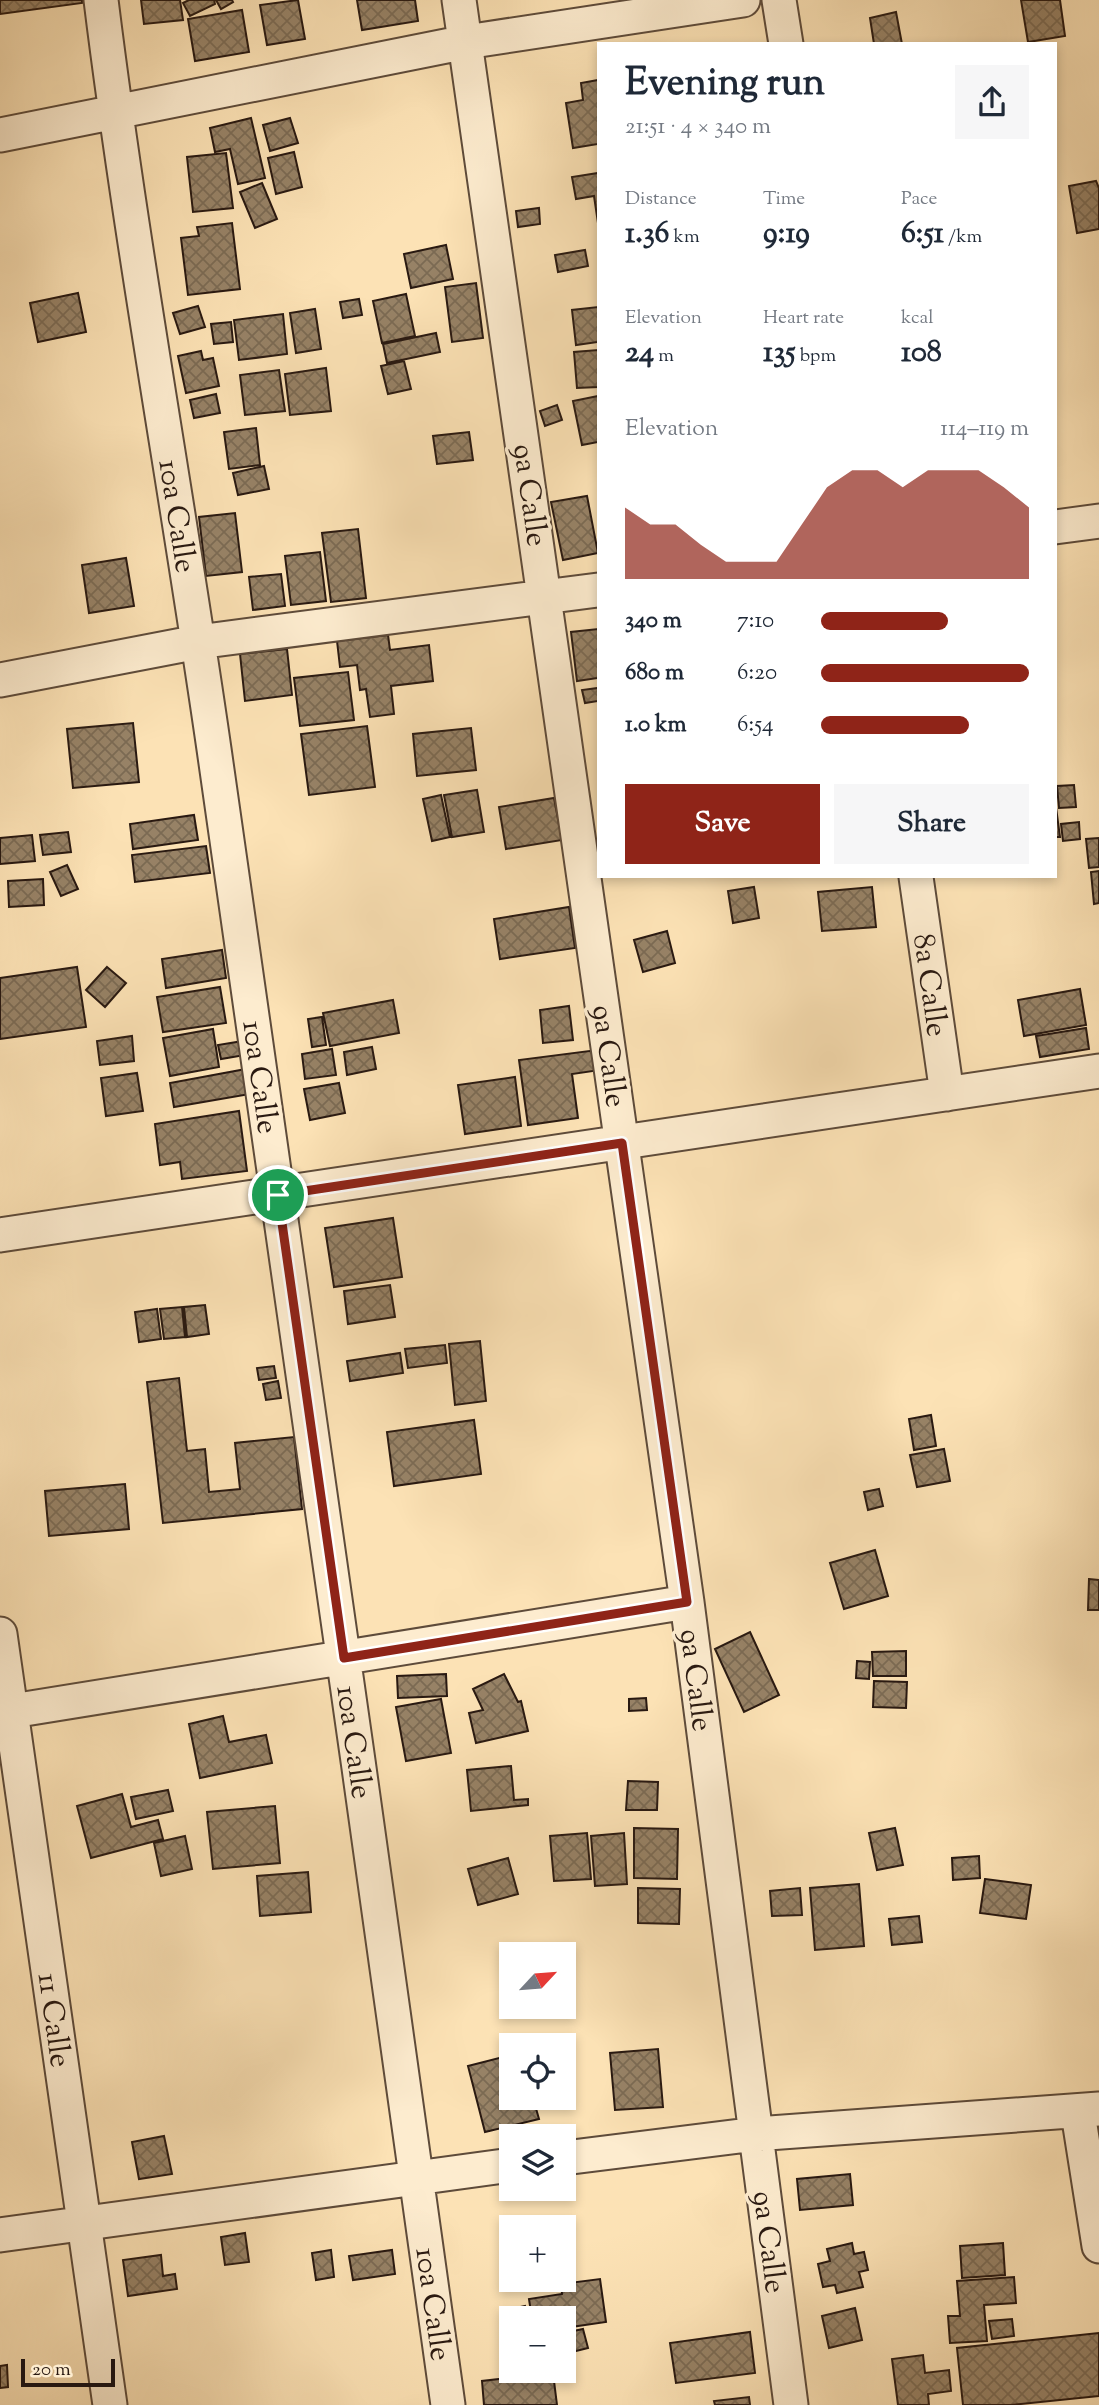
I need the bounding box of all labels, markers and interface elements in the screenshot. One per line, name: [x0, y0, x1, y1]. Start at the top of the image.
text: Evening run: [625, 58, 825, 112]
button: share: [955, 65, 1029, 139]
text: 21:51 · 4 × 340 m: [625, 111, 771, 144]
text: Distance: [625, 186, 697, 213]
text: Time: [763, 186, 805, 213]
text: Pace: [901, 186, 937, 213]
text: 1.36: [625, 213, 670, 256]
text: 9:19: [763, 213, 810, 256]
text: 6:51: [901, 213, 944, 256]
text: km: [670, 224, 700, 251]
text: /km: [944, 224, 982, 251]
text: Elevation: [625, 305, 702, 332]
text: Heart rate: [763, 305, 844, 332]
text: kcal: [901, 305, 934, 332]
text: 24: [625, 332, 654, 375]
text: 135: [763, 332, 796, 375]
text: 108: [901, 332, 942, 375]
text: m: [654, 343, 674, 370]
text: bpm: [796, 343, 836, 370]
text: Elevation: [625, 413, 718, 446]
text: 114–119 m: [940, 413, 1029, 446]
street label: 9a Calle: [500, 441, 557, 549]
street label: 10a Calle: [145, 457, 206, 576]
text: 340 m: [625, 605, 682, 638]
text: 7:10: [737, 605, 774, 638]
text: 680 m: [625, 657, 684, 690]
text: 6:20: [737, 657, 777, 690]
text: 1.0 km: [625, 709, 687, 742]
text: 6:54: [737, 709, 774, 742]
button: Save: [625, 784, 820, 864]
button: Share: [834, 784, 1029, 864]
street label: 8a Calle: [900, 931, 957, 1039]
street label: 9a Calle: [579, 1002, 636, 1110]
street label: 10a Calle: [229, 1018, 288, 1137]
pin: [248, 1165, 308, 1225]
icon: arrive: [259, 1176, 297, 1214]
street label: 9a Calle: [667, 1627, 722, 1734]
street label: 10a Calle: [323, 1683, 382, 1802]
north arrow: [499, 1942, 576, 2020]
map controls: [499, 1942, 576, 2383]
street label: 11 Calle: [25, 1970, 80, 2070]
button: locate: [499, 2033, 576, 2110]
button: layers: [499, 2124, 576, 2201]
street label: 9a Calle: [740, 2189, 795, 2296]
button: +: [499, 2215, 576, 2292]
street label: 10a Calle: [402, 2245, 461, 2364]
button: −: [499, 2306, 576, 2383]
scale bar: [21, 2356, 116, 2388]
text: 20 m: [32, 2357, 71, 2384]

